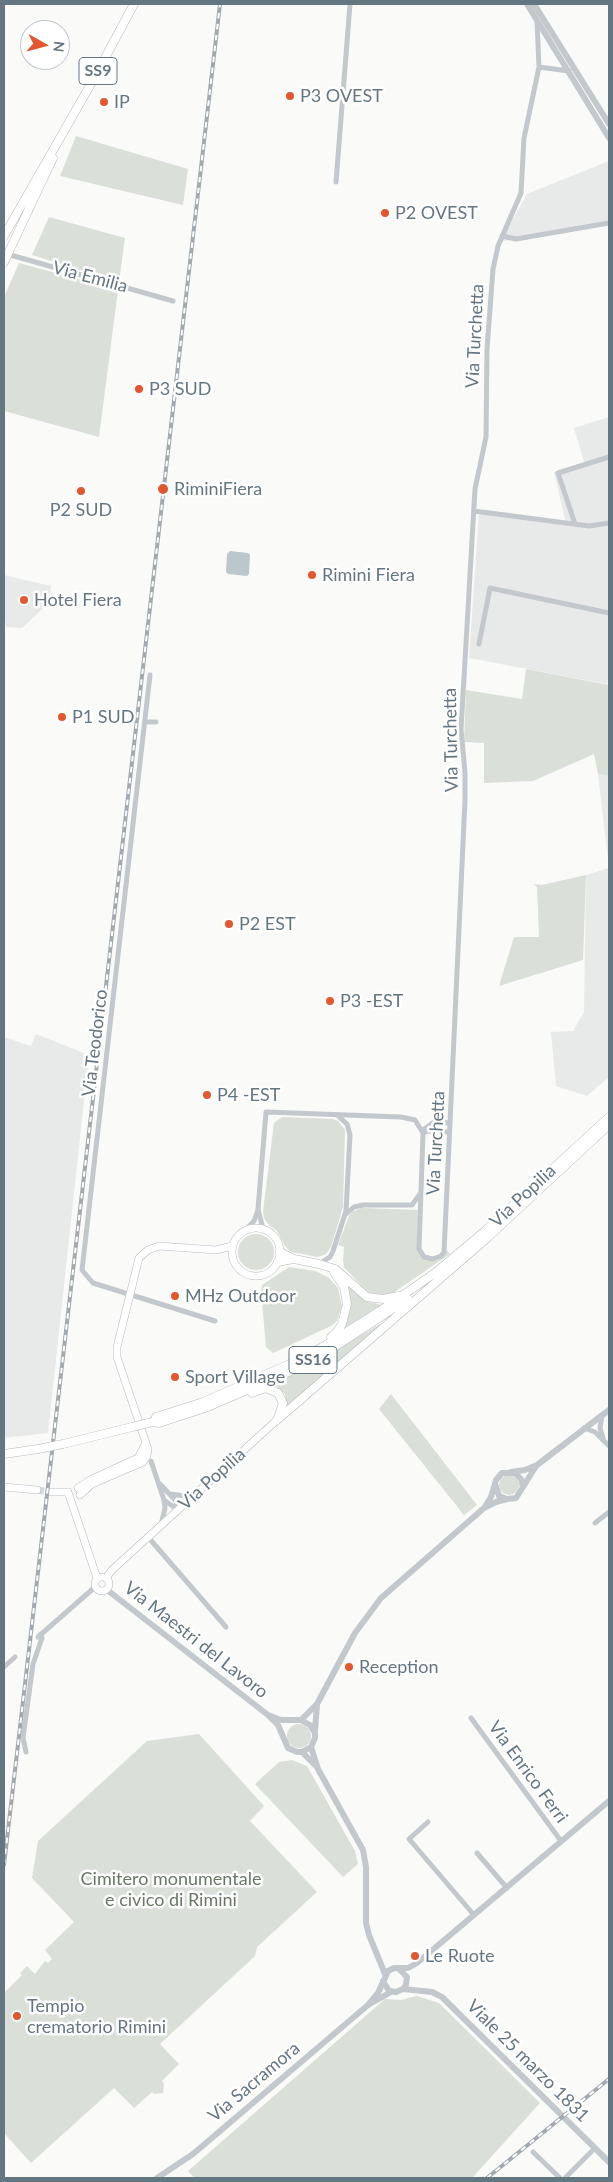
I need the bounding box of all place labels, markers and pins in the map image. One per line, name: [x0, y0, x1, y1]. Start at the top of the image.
place label: P3 OVEST: [300, 85, 383, 107]
marker: P3 OVEST: [284, 90, 296, 102]
place label: IP: [114, 91, 130, 113]
marker: IP: [98, 96, 110, 108]
place label: P2 OVEST: [395, 202, 478, 224]
marker: P2 OVEST: [379, 207, 391, 219]
place label: P3 SUD: [149, 378, 212, 400]
marker: P3 SUD: [133, 383, 145, 395]
place label: RiminiFiera: [174, 478, 262, 500]
marker: RiminiFiera: [156, 482, 170, 496]
marker: P2 SUD: [75, 485, 87, 497]
place label: P2 SUD: [50, 499, 112, 521]
place label: Rimini Fiera: [322, 564, 415, 586]
marker: Rimini Fiera: [306, 569, 318, 581]
place label: Hotel Fiera: [34, 589, 122, 611]
marker: Hotel Fiera: [18, 594, 30, 606]
place label: P1 SUD: [72, 706, 135, 728]
marker: P1 SUD: [56, 711, 68, 723]
place label: P2 EST: [239, 913, 296, 935]
marker: P2 EST: [223, 918, 235, 930]
place label: P3 -EST: [340, 990, 403, 1012]
marker: P3 -EST: [324, 995, 336, 1007]
place label: P4 -EST: [217, 1084, 280, 1106]
marker: P4 -EST: [201, 1089, 213, 1101]
place label: MHz Outdoor: [185, 1285, 296, 1307]
marker: MHz Outdoor: [169, 1290, 181, 1302]
place label: Sport Village: [185, 1366, 285, 1388]
marker: Sport Village: [169, 1371, 181, 1383]
place label: Reception: [359, 1656, 438, 1678]
marker: Reception: [343, 1661, 355, 1673]
place label: Le Ruote: [425, 1945, 495, 1967]
marker: Le Ruote: [409, 1950, 421, 1962]
place label: Tempio crematorio Rimini: [27, 1995, 166, 2038]
marker: Tempio crematorio Rimini: [11, 2010, 23, 2022]

